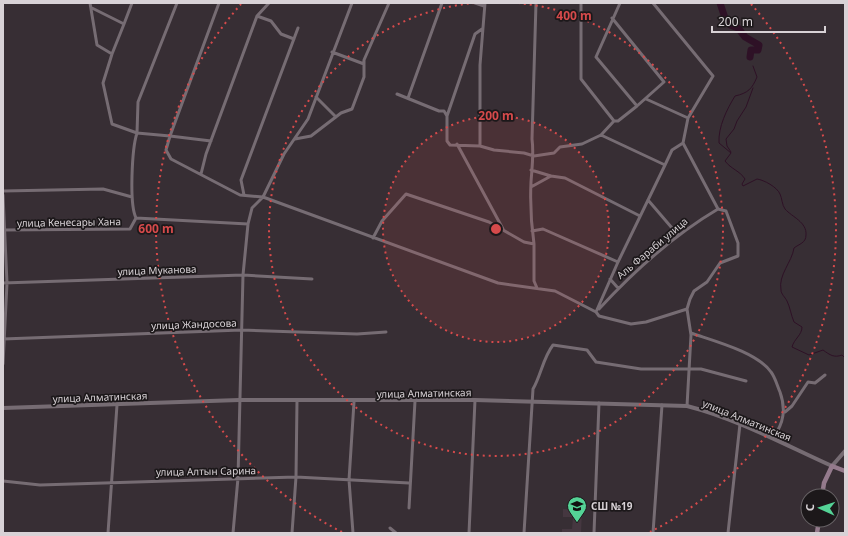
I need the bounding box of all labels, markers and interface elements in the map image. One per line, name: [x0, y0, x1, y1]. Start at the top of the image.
text: 400 m: [556, 7, 592, 24]
scale bar: [712, 8, 825, 34]
text: 200 m: [718, 13, 753, 30]
text: 200 m: [478, 107, 514, 124]
street label: улица Кенесары Хана: [17, 214, 121, 230]
street label: Аль Фараби улица: [613, 214, 691, 282]
text: 600 m: [138, 220, 174, 237]
centre of rings: [489, 222, 503, 236]
street label: улица Муканова: [117, 262, 197, 278]
street label: улица Жандосова: [151, 316, 237, 332]
street label: улица Алматинская: [377, 385, 471, 401]
street label: улица Алматинская: [52, 388, 148, 406]
street label: улица Алматинская: [700, 396, 794, 444]
street label: улица Алтын Сарина: [156, 463, 256, 479]
north arrow: [800, 488, 840, 528]
school or university icon: СШ №19: [566, 495, 588, 523]
place label: СШ №19: [591, 499, 633, 513]
text: С: [802, 504, 817, 511]

